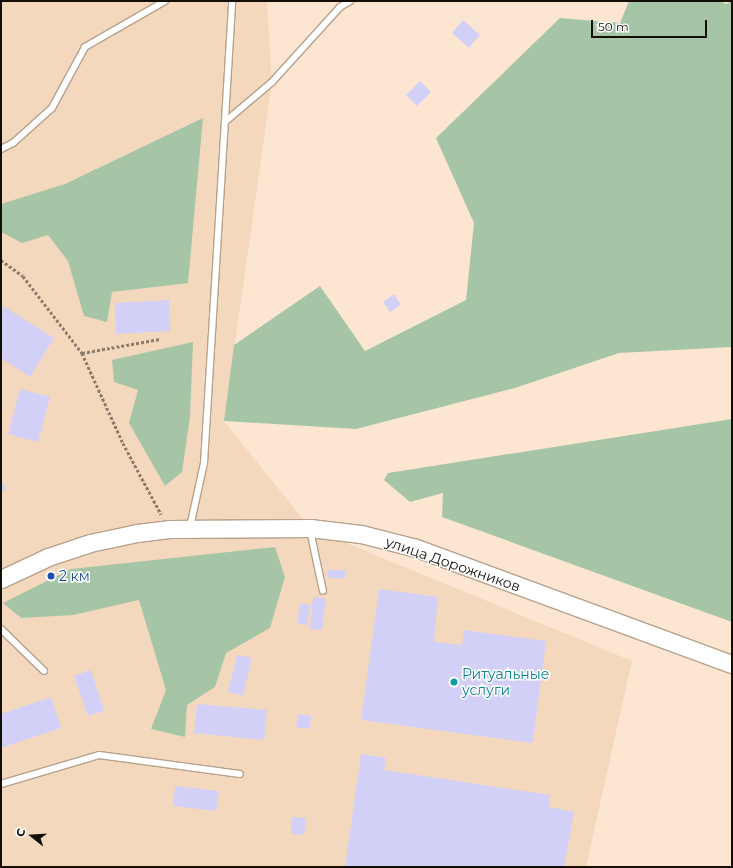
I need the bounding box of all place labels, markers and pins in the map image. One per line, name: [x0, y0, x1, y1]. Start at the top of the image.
place label: 2 км: [59, 568, 90, 584]
marker: 2 км: [46, 571, 56, 581]
place label: Ритуальные услуги: [462, 666, 549, 698]
marker: Ритуальные услуги: [449, 677, 459, 687]

